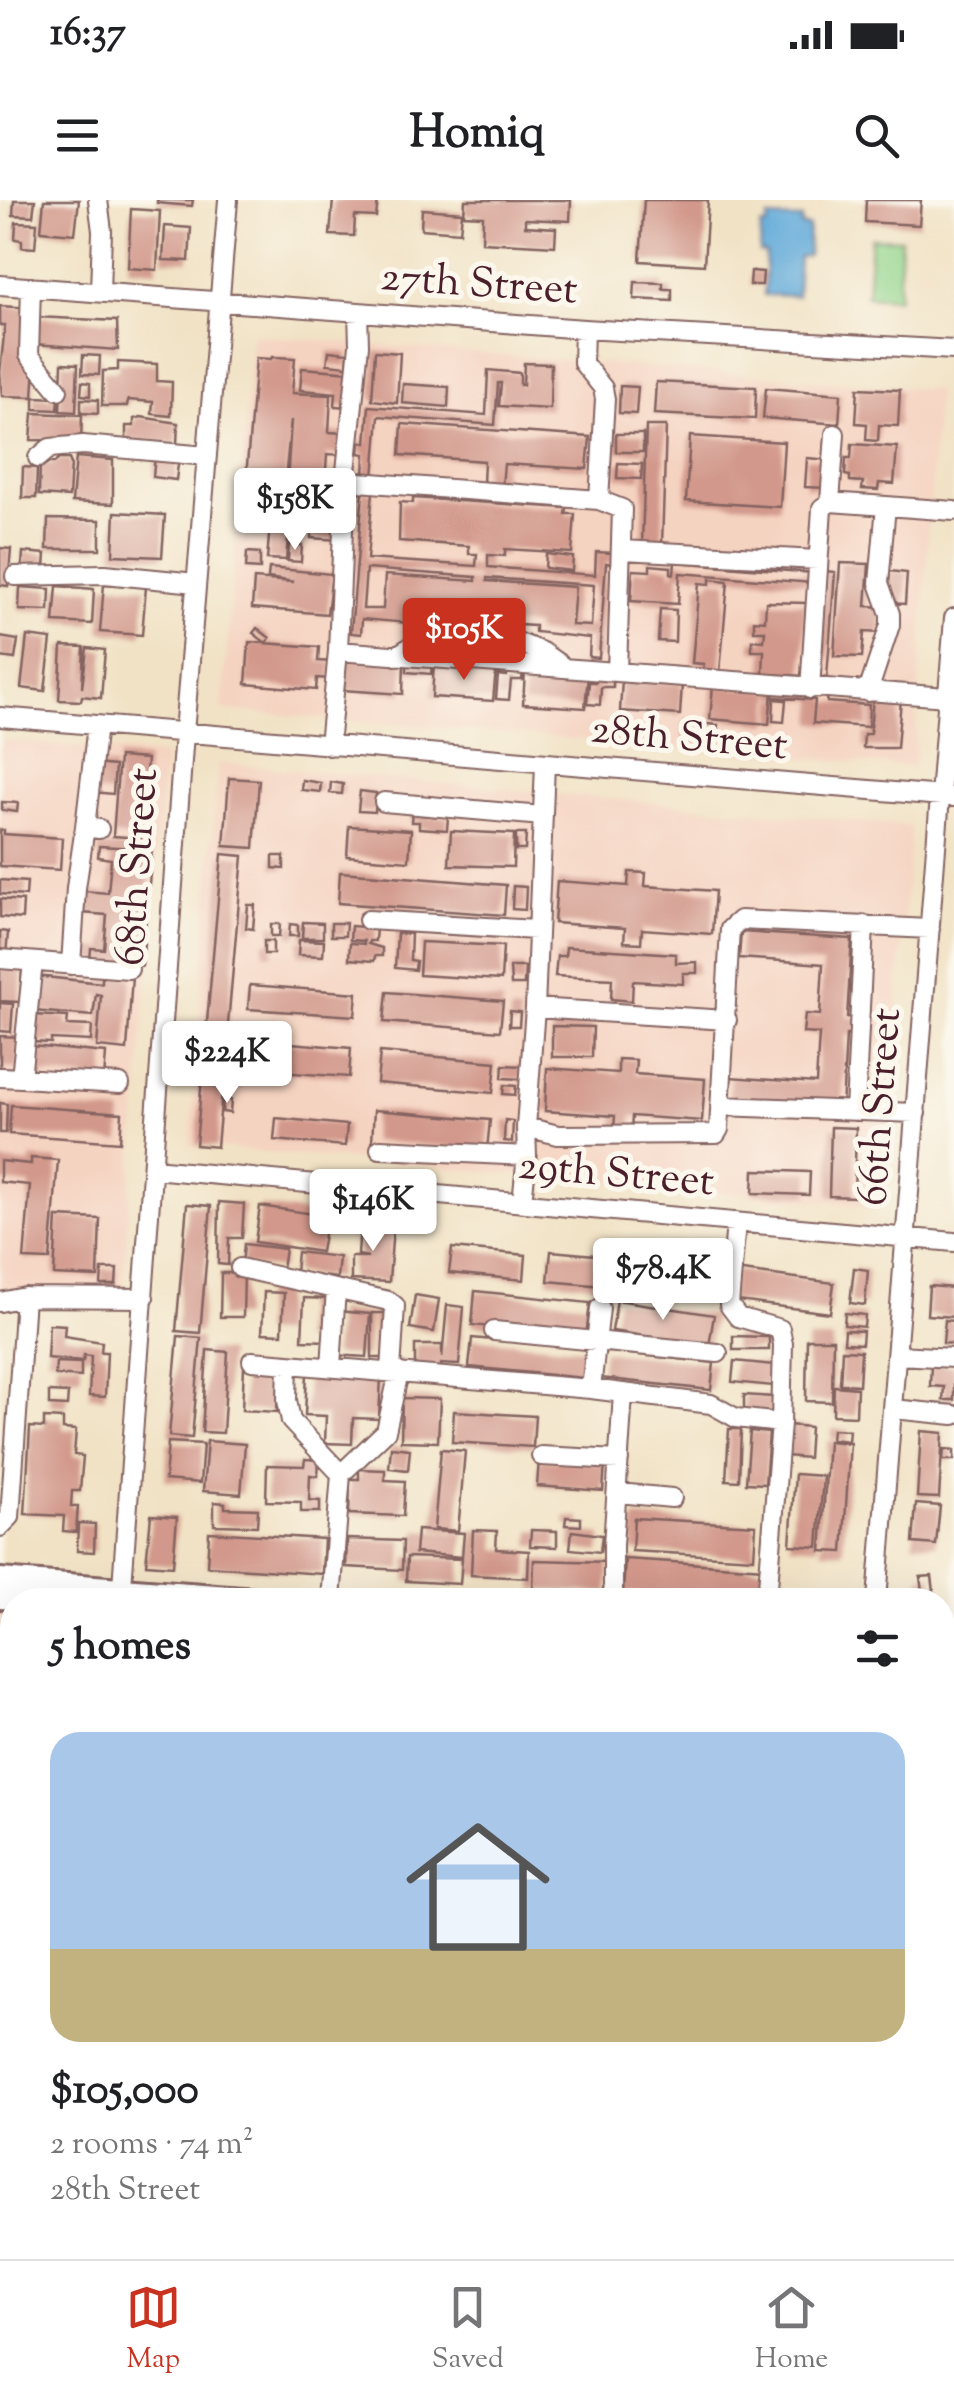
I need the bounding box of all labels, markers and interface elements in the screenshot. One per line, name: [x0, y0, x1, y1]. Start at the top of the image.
text: 16:37: [50, 8, 126, 62]
text: Homiq: [409, 103, 545, 168]
icon: menu: [50, 108, 105, 163]
icon: search: [849, 108, 904, 163]
street label: 27th Street: [379, 249, 579, 323]
pin: $158K: [225, 468, 365, 553]
text: $158K: [256, 477, 334, 523]
pin: $105K: [394, 598, 534, 683]
text: $105K: [425, 607, 503, 653]
street label: 28th Street: [588, 702, 790, 778]
street label: 68th Street: [102, 766, 176, 968]
street label: 66th Street: [845, 1006, 919, 1208]
pin: $224K: [157, 1021, 297, 1106]
text: $224K: [184, 1030, 270, 1076]
street label: 29th Street: [516, 1138, 716, 1214]
pin: $146K: [303, 1169, 443, 1254]
text: $146K: [332, 1178, 414, 1224]
pin: $78.4K: [582, 1238, 744, 1323]
text: $78.4K: [615, 1247, 711, 1293]
text: 5 homes: [50, 1618, 191, 1678]
icon: filters: [850, 1621, 905, 1676]
icon: home: [388, 1797, 568, 1977]
text: $105,000: [50, 2062, 199, 2122]
text: 2 rooms · 74 m²: [50, 2122, 254, 2168]
text: 28th Street: [50, 2168, 200, 2214]
tab: Map: [126, 2280, 181, 2380]
tab: Saved: [432, 2280, 504, 2380]
tab: Home: [755, 2280, 828, 2380]

